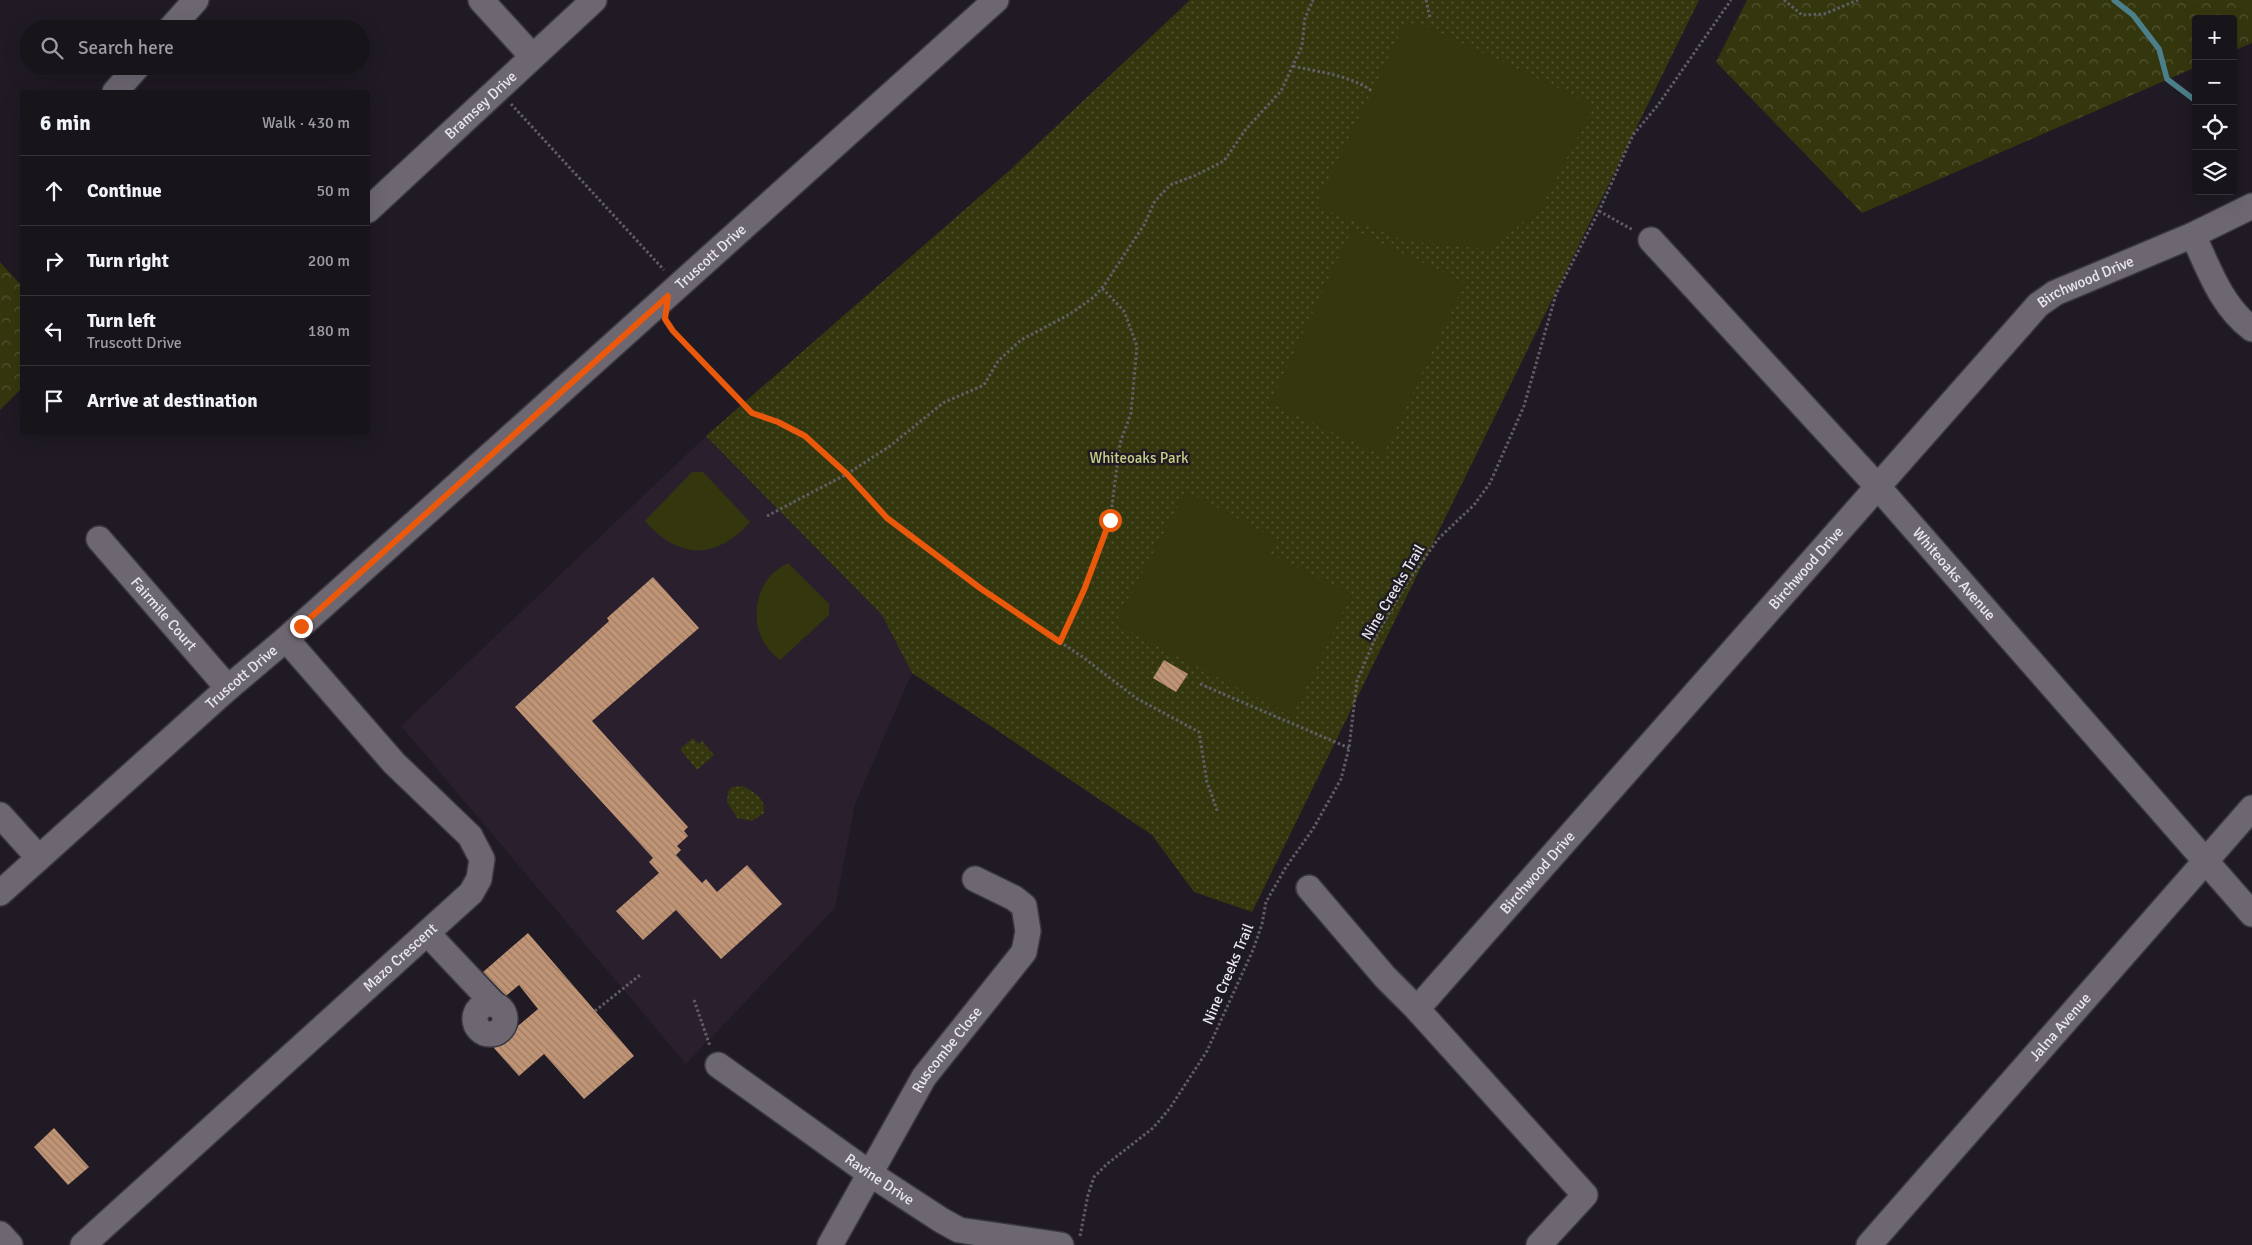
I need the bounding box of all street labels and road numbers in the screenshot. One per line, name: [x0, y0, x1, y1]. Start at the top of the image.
street label: Bramsey Drive: [441, 67, 521, 143]
street label: Truscott Drive: [672, 220, 750, 293]
street label: Birchwood Drive: [2034, 252, 2137, 312]
street label: Birchwood Drive: [1765, 523, 1847, 613]
street label: Whiteoaks Avenue: [1909, 524, 2000, 624]
street label: Nine Creeks Trail: [1357, 541, 1429, 643]
street label: Fairmile Court: [127, 573, 201, 654]
street label: Truscott Drive: [202, 641, 281, 713]
street label: Birchwood Drive: [1496, 827, 1579, 918]
street label: Mazo Crescent: [359, 919, 441, 996]
street label: Nine Creeks Trail: [1199, 921, 1257, 1027]
street label: Jalna Avenue: [2026, 989, 2095, 1065]
street label: Ruscombe Close: [908, 1003, 986, 1096]
street label: Ravine Drive: [841, 1150, 918, 1209]

